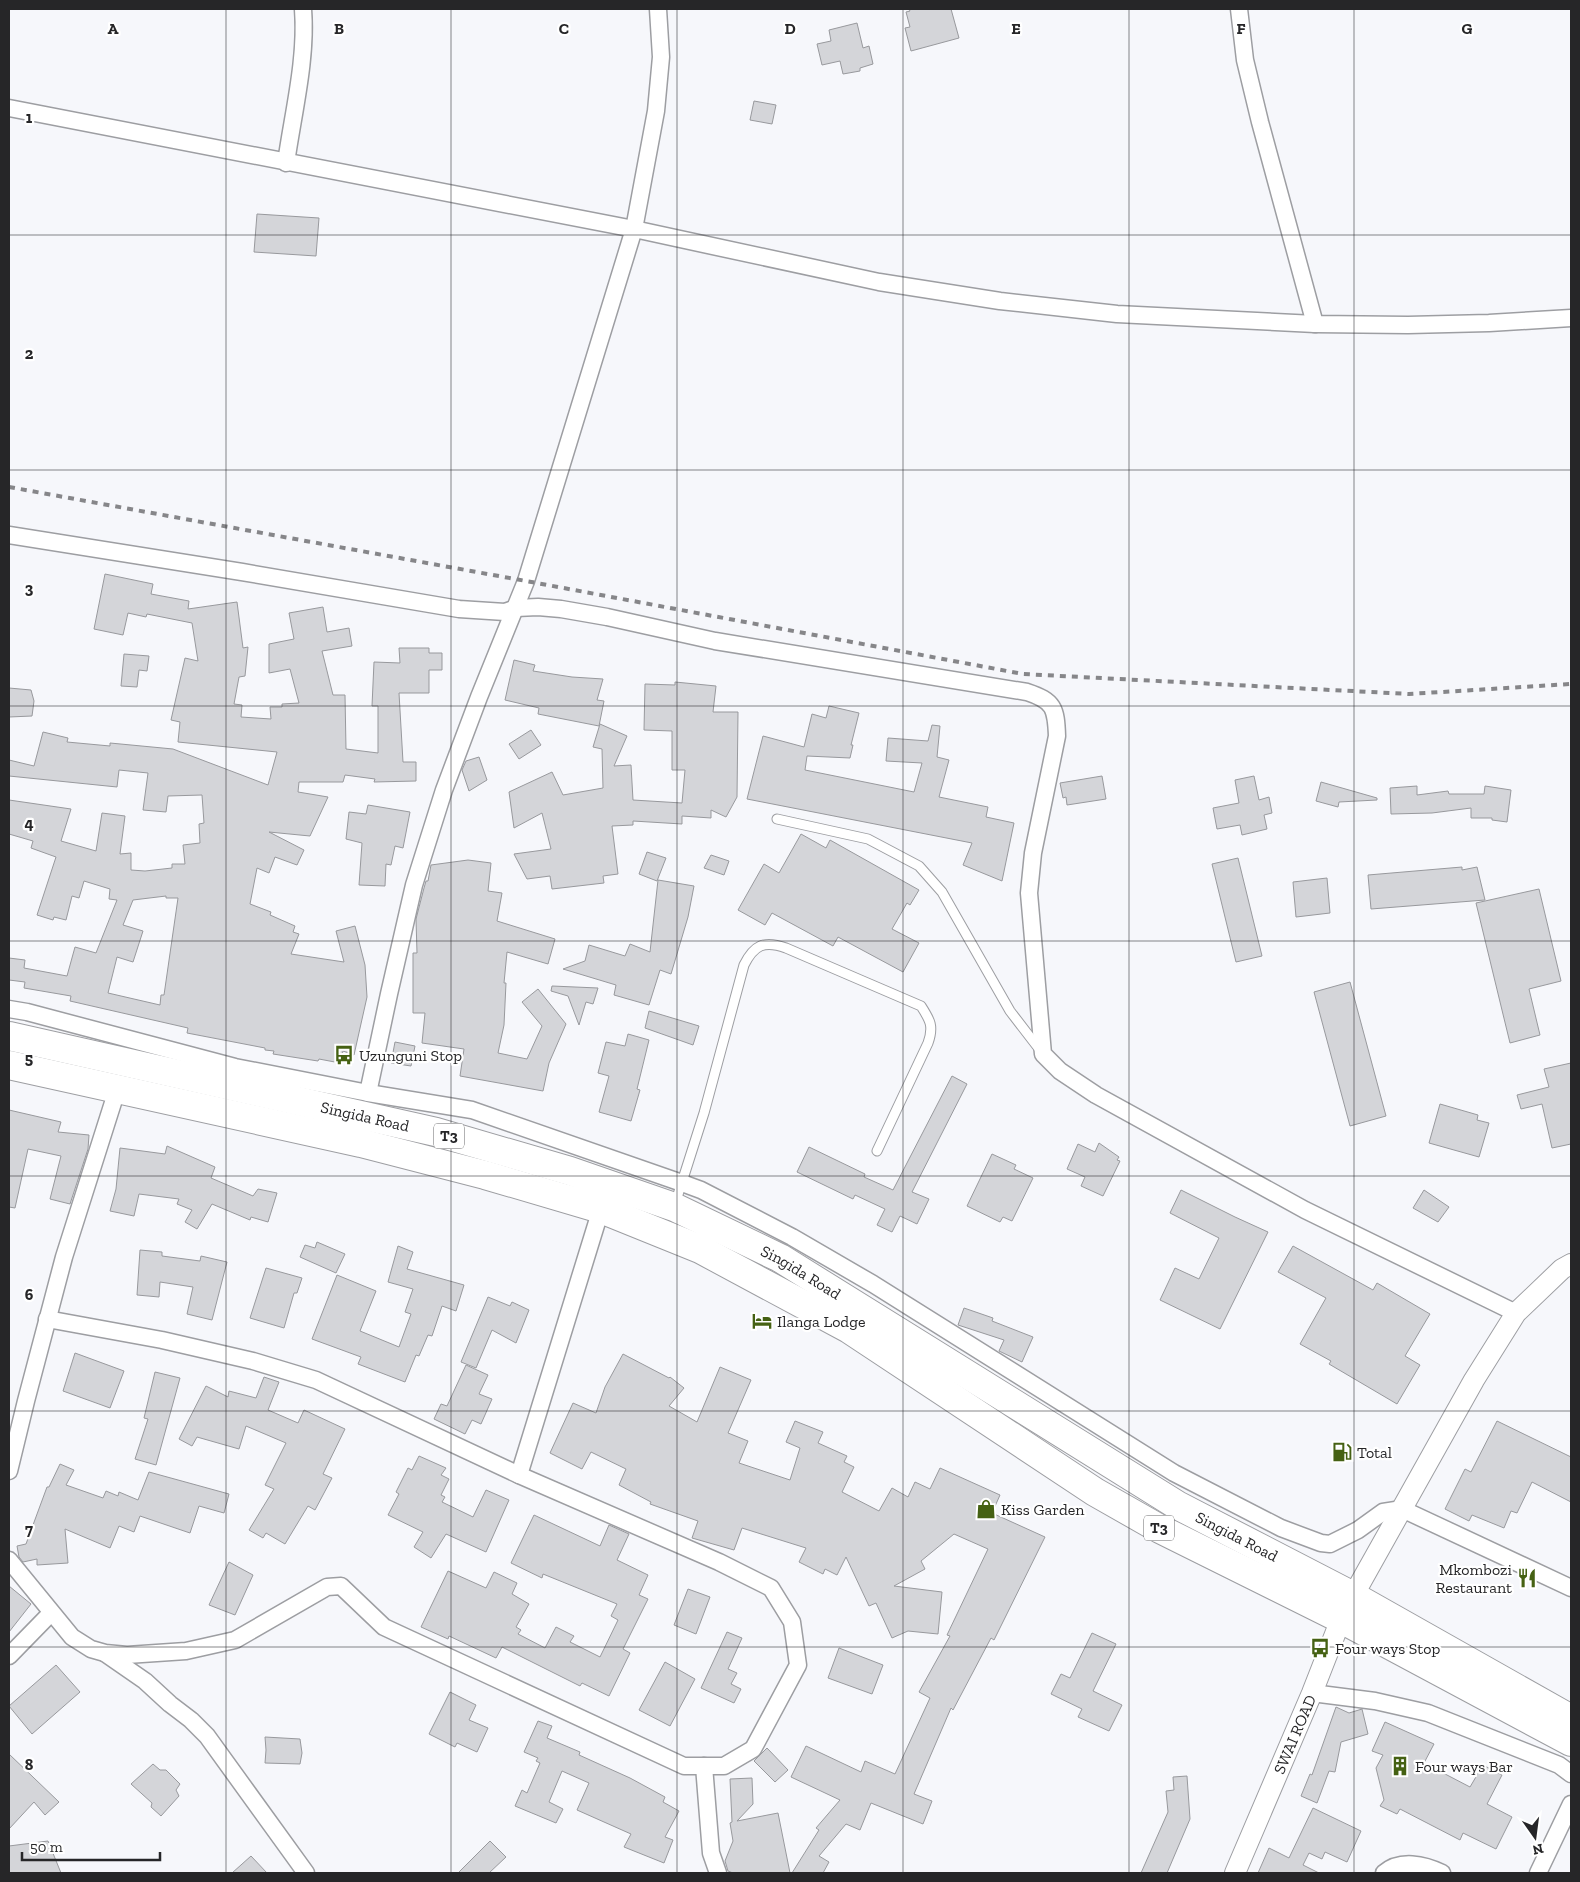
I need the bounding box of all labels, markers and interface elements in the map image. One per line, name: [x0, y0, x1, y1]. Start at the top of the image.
text: A: [108, 19, 119, 38]
text: B: [334, 19, 344, 38]
text: C: [559, 19, 569, 38]
text: D: [784, 19, 796, 38]
text: E: [1011, 19, 1021, 38]
text: F: [1236, 19, 1246, 38]
text: G: [1462, 19, 1473, 38]
text: 1: [26, 108, 33, 127]
text: 2: [25, 344, 34, 363]
text: 3: [25, 579, 34, 598]
text: 4: [24, 814, 34, 833]
bus stop icon: Uzunguni Stop: [333, 1044, 355, 1066]
place label: Uzunguni Stop: [359, 1046, 462, 1065]
text: 5: [25, 1049, 33, 1068]
street label: Singida Road: [319, 1097, 411, 1135]
road number: T3: [434, 1124, 464, 1148]
street label: Singida Road: [758, 1241, 845, 1303]
text: 6: [25, 1285, 34, 1304]
hotel icon: Ilanga Lodge: [751, 1310, 773, 1332]
place label: Ilanga Lodge: [777, 1312, 865, 1331]
fuel station icon: Total: [1331, 1441, 1353, 1463]
place label: Total: [1357, 1443, 1392, 1462]
shop icon: Kiss Garden: [975, 1498, 997, 1520]
place label: Kiss Garden: [1001, 1500, 1085, 1519]
street label: Singida Road: [1193, 1507, 1282, 1565]
road number: T3: [1144, 1516, 1174, 1540]
text: 7: [25, 1520, 33, 1539]
place label: Mkombozi Restaurant: [1436, 1560, 1513, 1597]
restaurant icon: Mkombozi Restaurant: [1516, 1567, 1538, 1589]
bus stop icon: Four ways Stop: [1309, 1637, 1331, 1659]
place label: Four ways Stop: [1335, 1639, 1440, 1658]
street label: SWAI ROAD: [1269, 1692, 1320, 1777]
text: 8: [25, 1755, 34, 1774]
building icon: Four ways Bar: [1389, 1755, 1411, 1777]
place label: Four ways Bar: [1415, 1757, 1513, 1776]
north arrow: [1510, 1812, 1560, 1862]
scale bar: [22, 1830, 160, 1862]
text: 50 m: [30, 1838, 63, 1856]
text: N: [1530, 1840, 1545, 1859]

